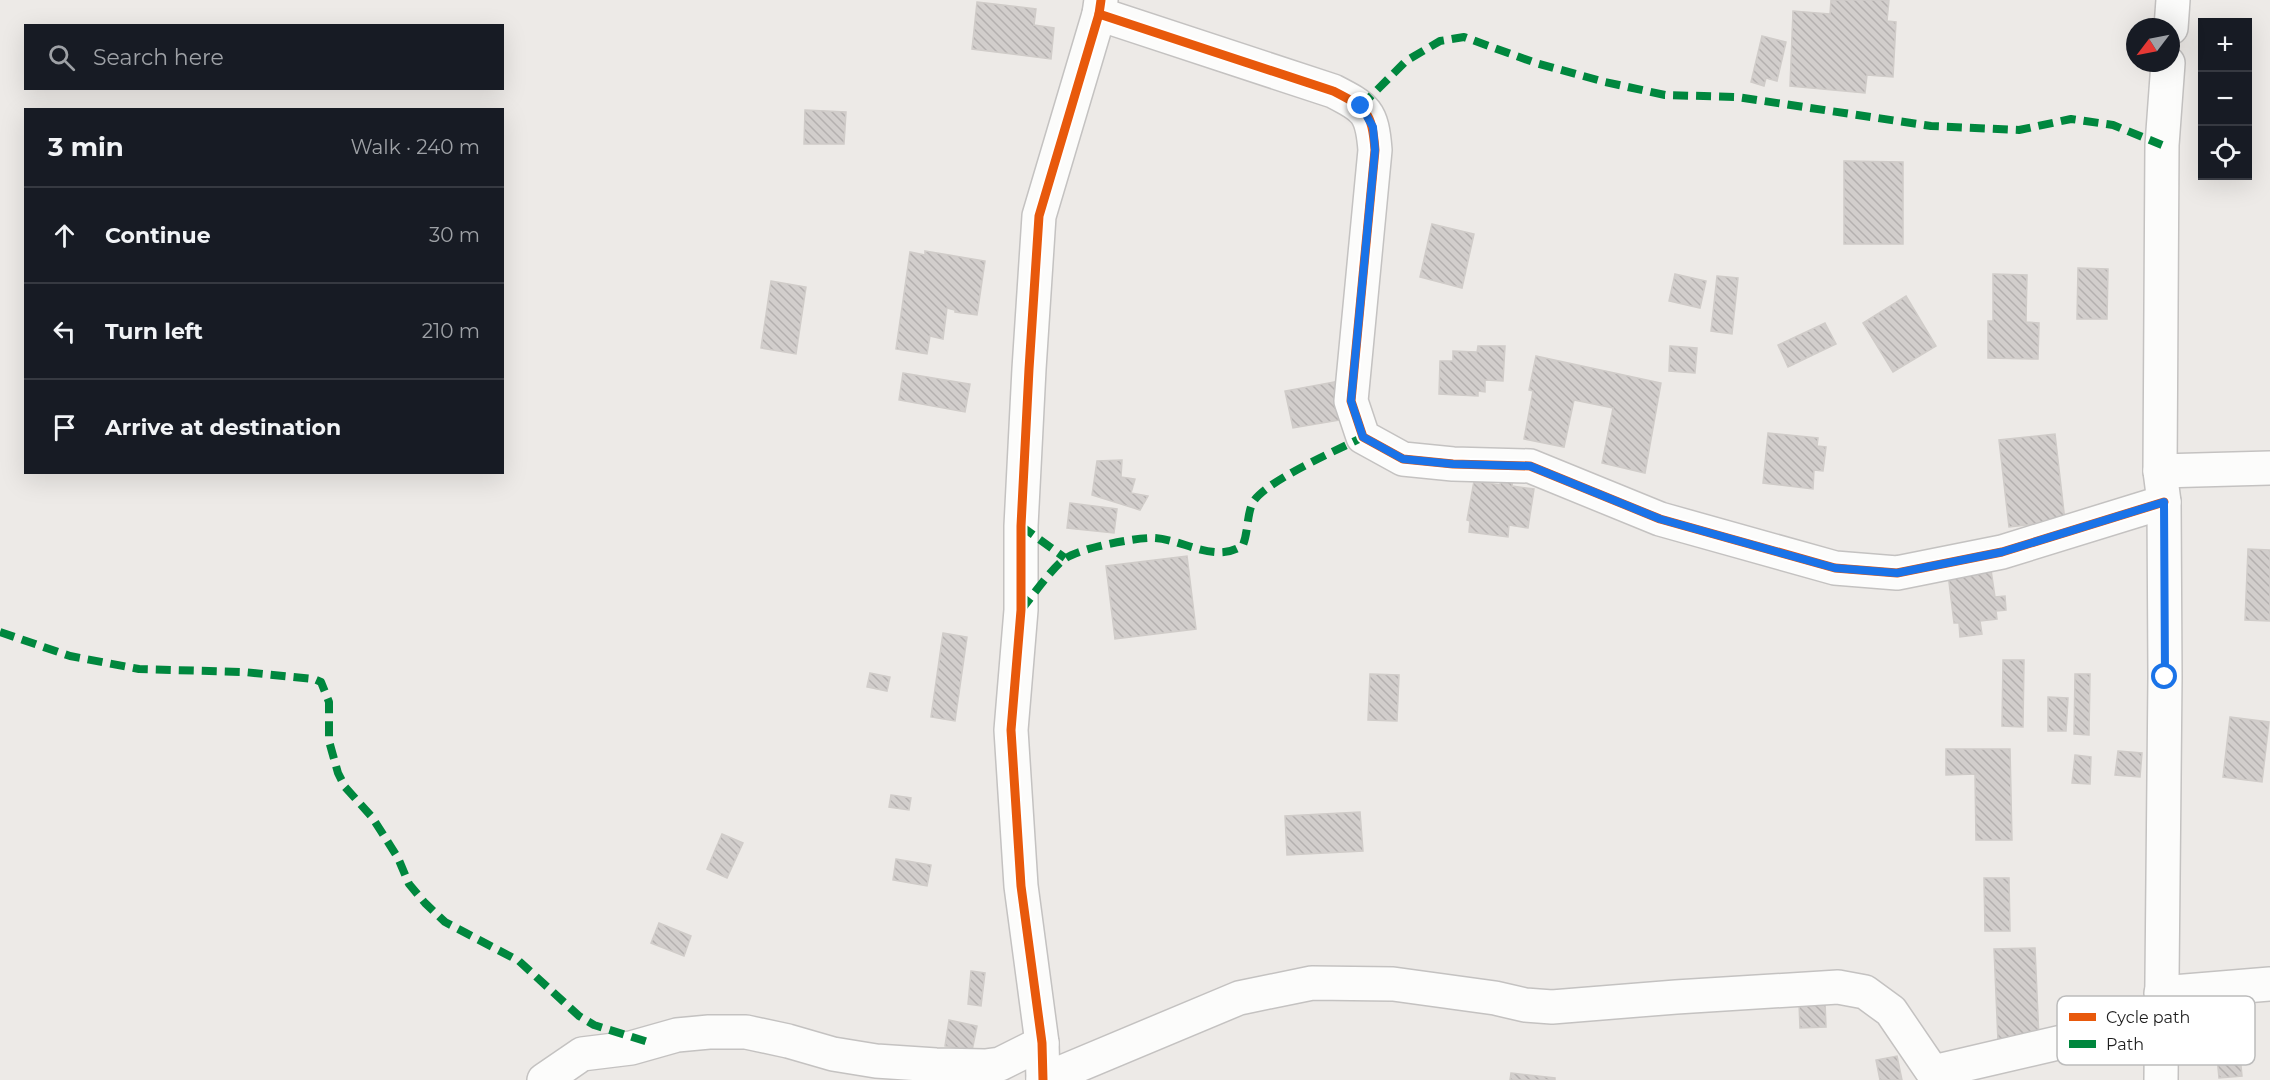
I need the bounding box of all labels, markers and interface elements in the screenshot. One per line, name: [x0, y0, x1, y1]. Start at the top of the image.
north arrow: [2126, 18, 2180, 72]
map controls: [2198, 18, 2252, 180]
button: +: [2198, 18, 2252, 72]
search box: [24, 24, 504, 90]
icon: search: [45, 41, 78, 74]
text: Search here: [93, 44, 224, 71]
button: −: [2198, 72, 2252, 126]
route end: [1347, 92, 1373, 118]
button: locate: [2198, 126, 2252, 180]
text: 3 min: [48, 131, 124, 163]
text: Walk · 240 m: [350, 135, 480, 159]
icon: ahead: [48, 219, 81, 252]
text: Continue: [105, 222, 211, 249]
text: 30 m: [429, 223, 480, 247]
icon: left: [48, 315, 81, 348]
text: Turn left: [105, 318, 203, 345]
text: 210 m: [422, 319, 480, 343]
icon: arrive: [48, 411, 81, 444]
text: Arrive at destination: [105, 414, 341, 441]
route start: [2151, 663, 2177, 689]
legend: [2057, 996, 2255, 1065]
text: Cycle path: [2106, 1008, 2190, 1027]
text: Path: [2106, 1035, 2144, 1054]

